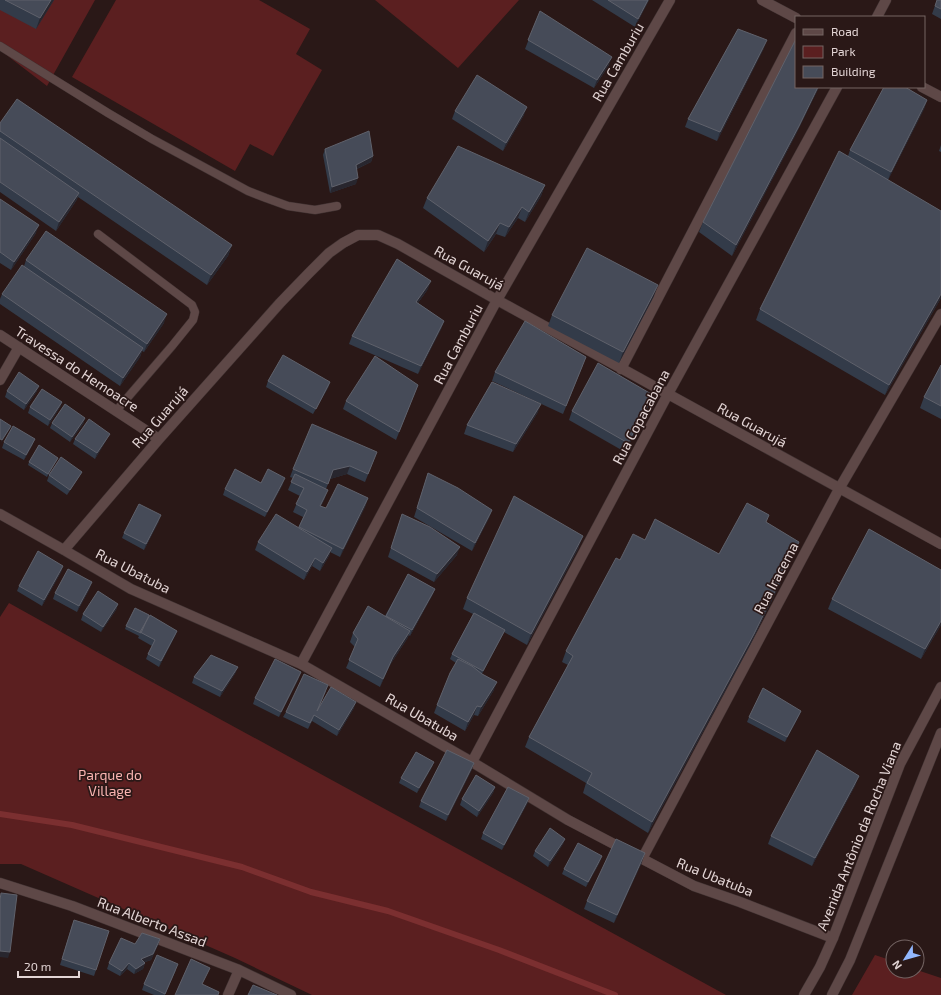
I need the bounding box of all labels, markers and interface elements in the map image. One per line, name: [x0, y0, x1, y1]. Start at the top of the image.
legend: [795, 16, 925, 88]
street label: Rua Camburiu: [588, 19, 647, 104]
text: Road: [831, 24, 859, 38]
text: Park: [831, 44, 856, 58]
text: Building: [831, 64, 876, 78]
street label: Rua Guarujá: [432, 242, 507, 294]
street label: Rua Camburiu: [429, 301, 486, 387]
street label: Travessa do Hemoacre: [12, 322, 142, 415]
street label: Rua Copacabana: [608, 366, 673, 467]
street label: Rua Guarujá: [128, 382, 191, 451]
street label: Rua Guarujá: [715, 399, 790, 451]
street label: Rua Iracema: [750, 539, 802, 616]
street label: Rua Ubatuba: [93, 544, 173, 597]
street label: Rua Ubatuba: [383, 689, 462, 744]
street label: Avenida Antônio da Rocha Viana: [813, 739, 904, 933]
park label: Parque do Village: [78, 766, 142, 799]
street label: Rua Ubatuba: [674, 853, 756, 900]
street label: Rua Alberto Assad: [95, 893, 209, 950]
north arrow: [885, 939, 925, 979]
scale bar: [18, 953, 79, 979]
text: N: [889, 958, 904, 972]
text: 20 m: [24, 959, 51, 973]

